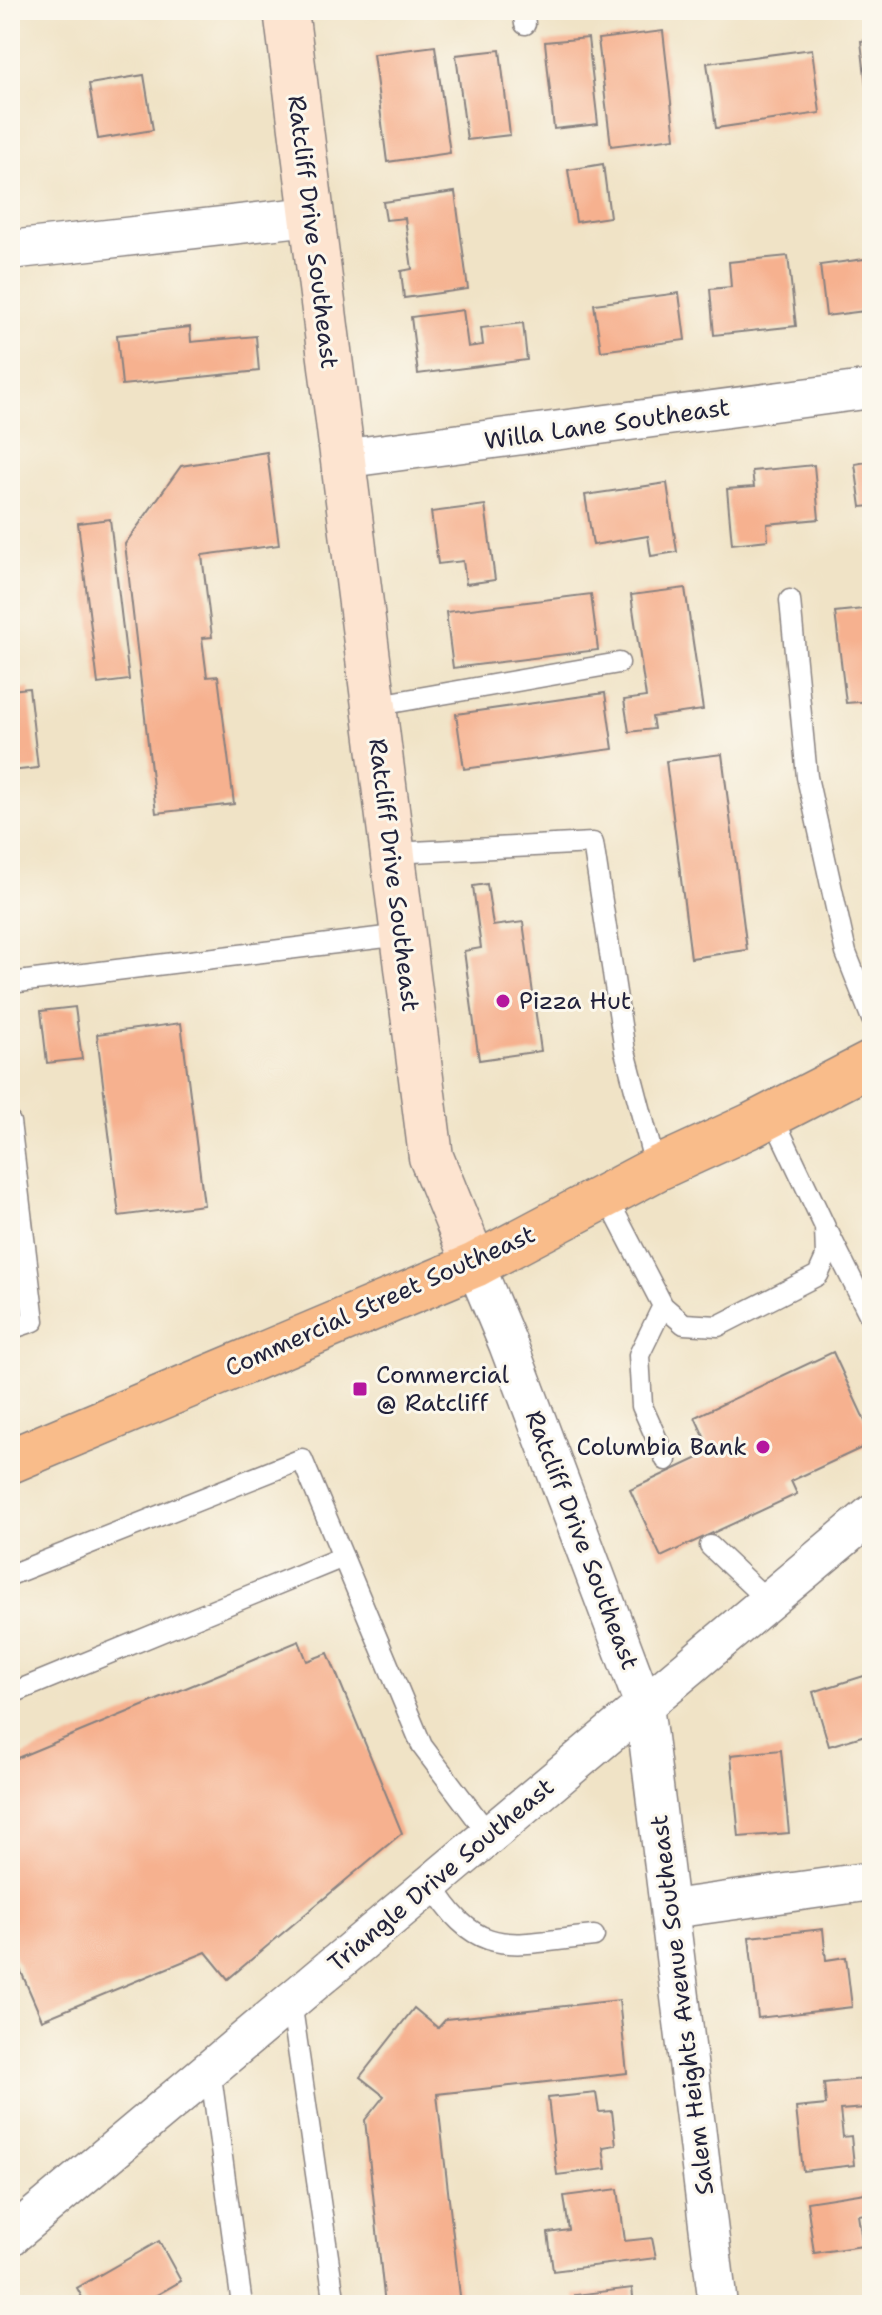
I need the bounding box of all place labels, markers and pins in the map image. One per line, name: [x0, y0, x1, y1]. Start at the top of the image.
place label: Pizza Hut: [519, 985, 631, 1017]
marker: Pizza Hut: [494, 992, 512, 1010]
place label: Commercial @ Ratcliff: [376, 1359, 510, 1419]
marker: Commercial @ Ratcliff: [351, 1380, 369, 1398]
place label: Columbia Bank: [576, 1431, 747, 1463]
marker: Columbia Bank: [754, 1438, 772, 1456]

